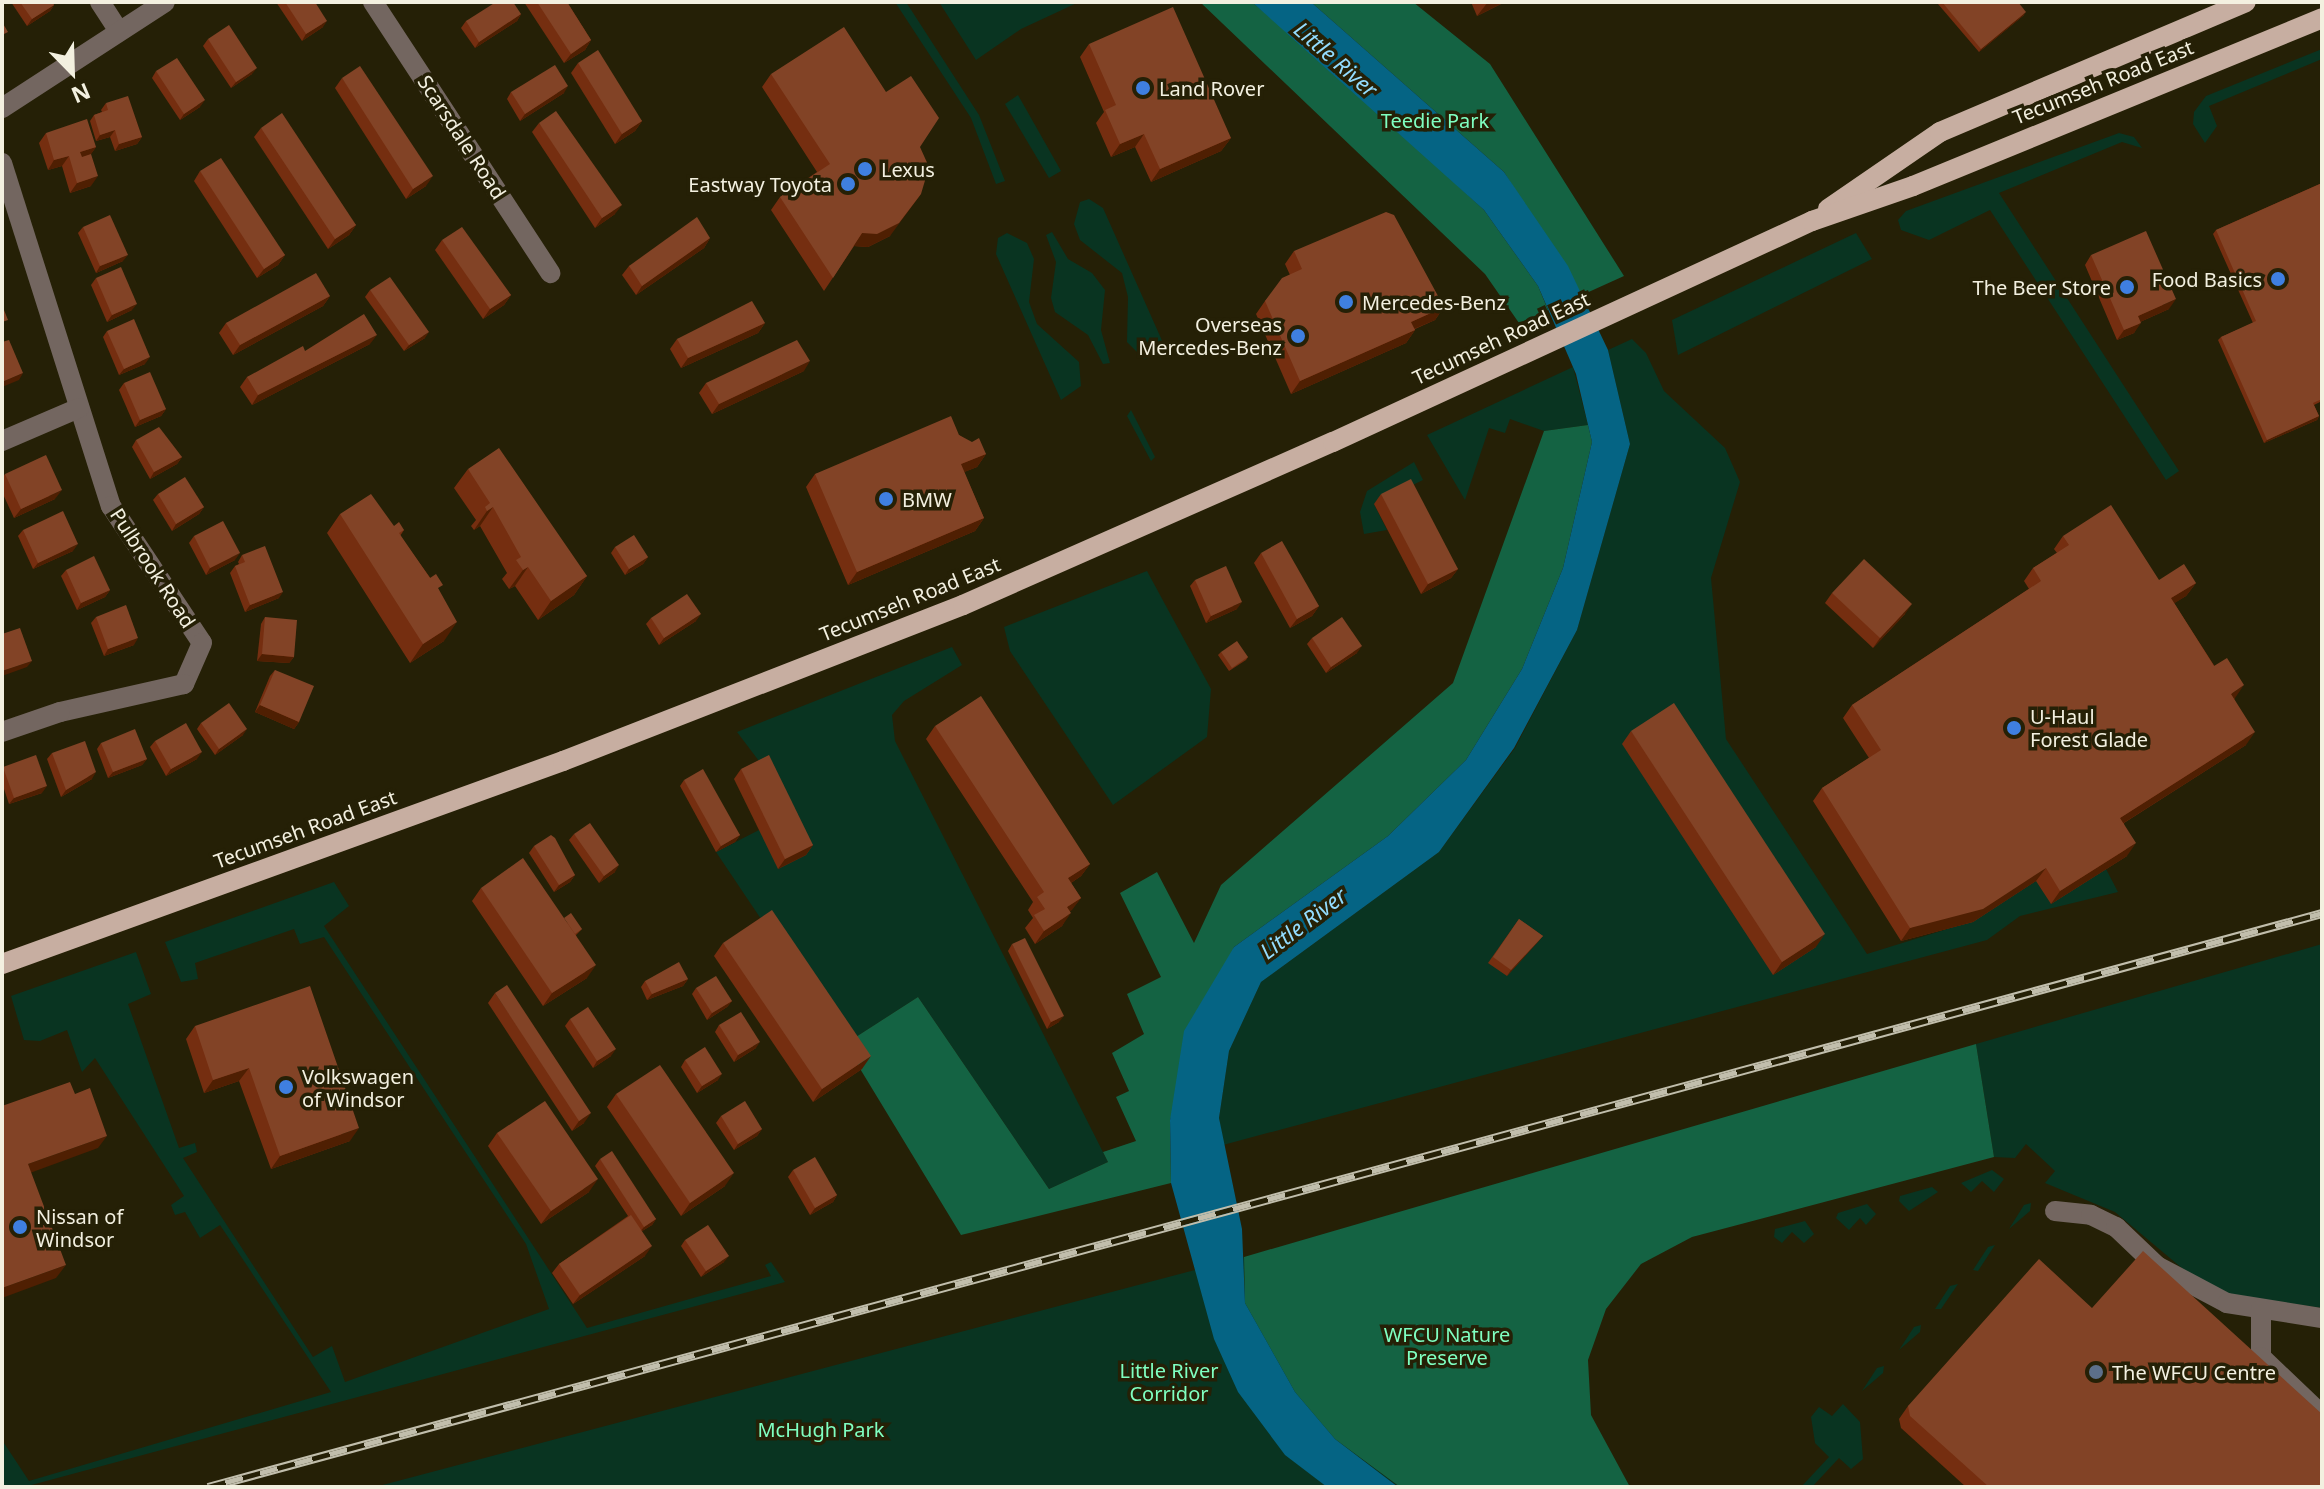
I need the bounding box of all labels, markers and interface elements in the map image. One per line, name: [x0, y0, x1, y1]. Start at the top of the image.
water label: Little River: [1289, 16, 1383, 102]
north arrow: [32, 32, 112, 112]
street label: Tecumseh Road East: [2009, 35, 2197, 129]
street label: Scarsdale Road: [413, 71, 511, 203]
place label: Land Rover: [1159, 76, 1264, 100]
text: N: [67, 77, 95, 111]
marker: Land Rover: [1134, 79, 1152, 97]
park label: Teedie Park: [1381, 108, 1489, 132]
place label: Lexus: [881, 157, 935, 181]
marker: Lexus: [856, 160, 874, 178]
place label: Eastway Toyota: [688, 172, 832, 196]
marker: Eastway Toyota: [839, 175, 857, 193]
place label: Food Basics: [2152, 267, 2262, 291]
marker: Food Basics: [2269, 270, 2287, 288]
place label: The Beer Store: [1973, 275, 2111, 299]
marker: The Beer Store: [2118, 278, 2136, 296]
street label: Tecumseh Road East: [1409, 286, 1593, 390]
place label: Mercedes-Benz: [1362, 290, 1506, 314]
marker: Mercedes-Benz: [1337, 293, 1355, 311]
place label: Overseas Mercedes-Benz: [1138, 312, 1282, 359]
marker: Overseas Mercedes-Benz: [1289, 327, 1307, 345]
place label: BMW: [902, 487, 952, 511]
marker: BMW: [877, 490, 895, 508]
street label: Pulbrook Road: [105, 504, 201, 632]
street label: Tecumseh Road East: [816, 552, 1004, 646]
place label: U-Haul Forest Glade: [2030, 704, 2148, 751]
marker: U-Haul Forest Glade: [2005, 719, 2023, 737]
street label: Tecumseh Road East: [210, 785, 400, 873]
water label: Little River: [1255, 882, 1351, 964]
place label: Volkswagen of Windsor: [302, 1064, 414, 1111]
marker: Volkswagen of Windsor: [277, 1078, 295, 1096]
place label: Nissan of Windsor: [36, 1204, 123, 1251]
marker: Nissan of Windsor: [11, 1218, 29, 1236]
park label: WFCU Nature Preserve: [1384, 1322, 1510, 1369]
park label: Little River Corridor: [1119, 1359, 1219, 1406]
place label: The WFCU Centre: [2112, 1360, 2276, 1384]
marker: The WFCU Centre: [2087, 1363, 2105, 1381]
park label: McHugh Park: [757, 1417, 885, 1441]

